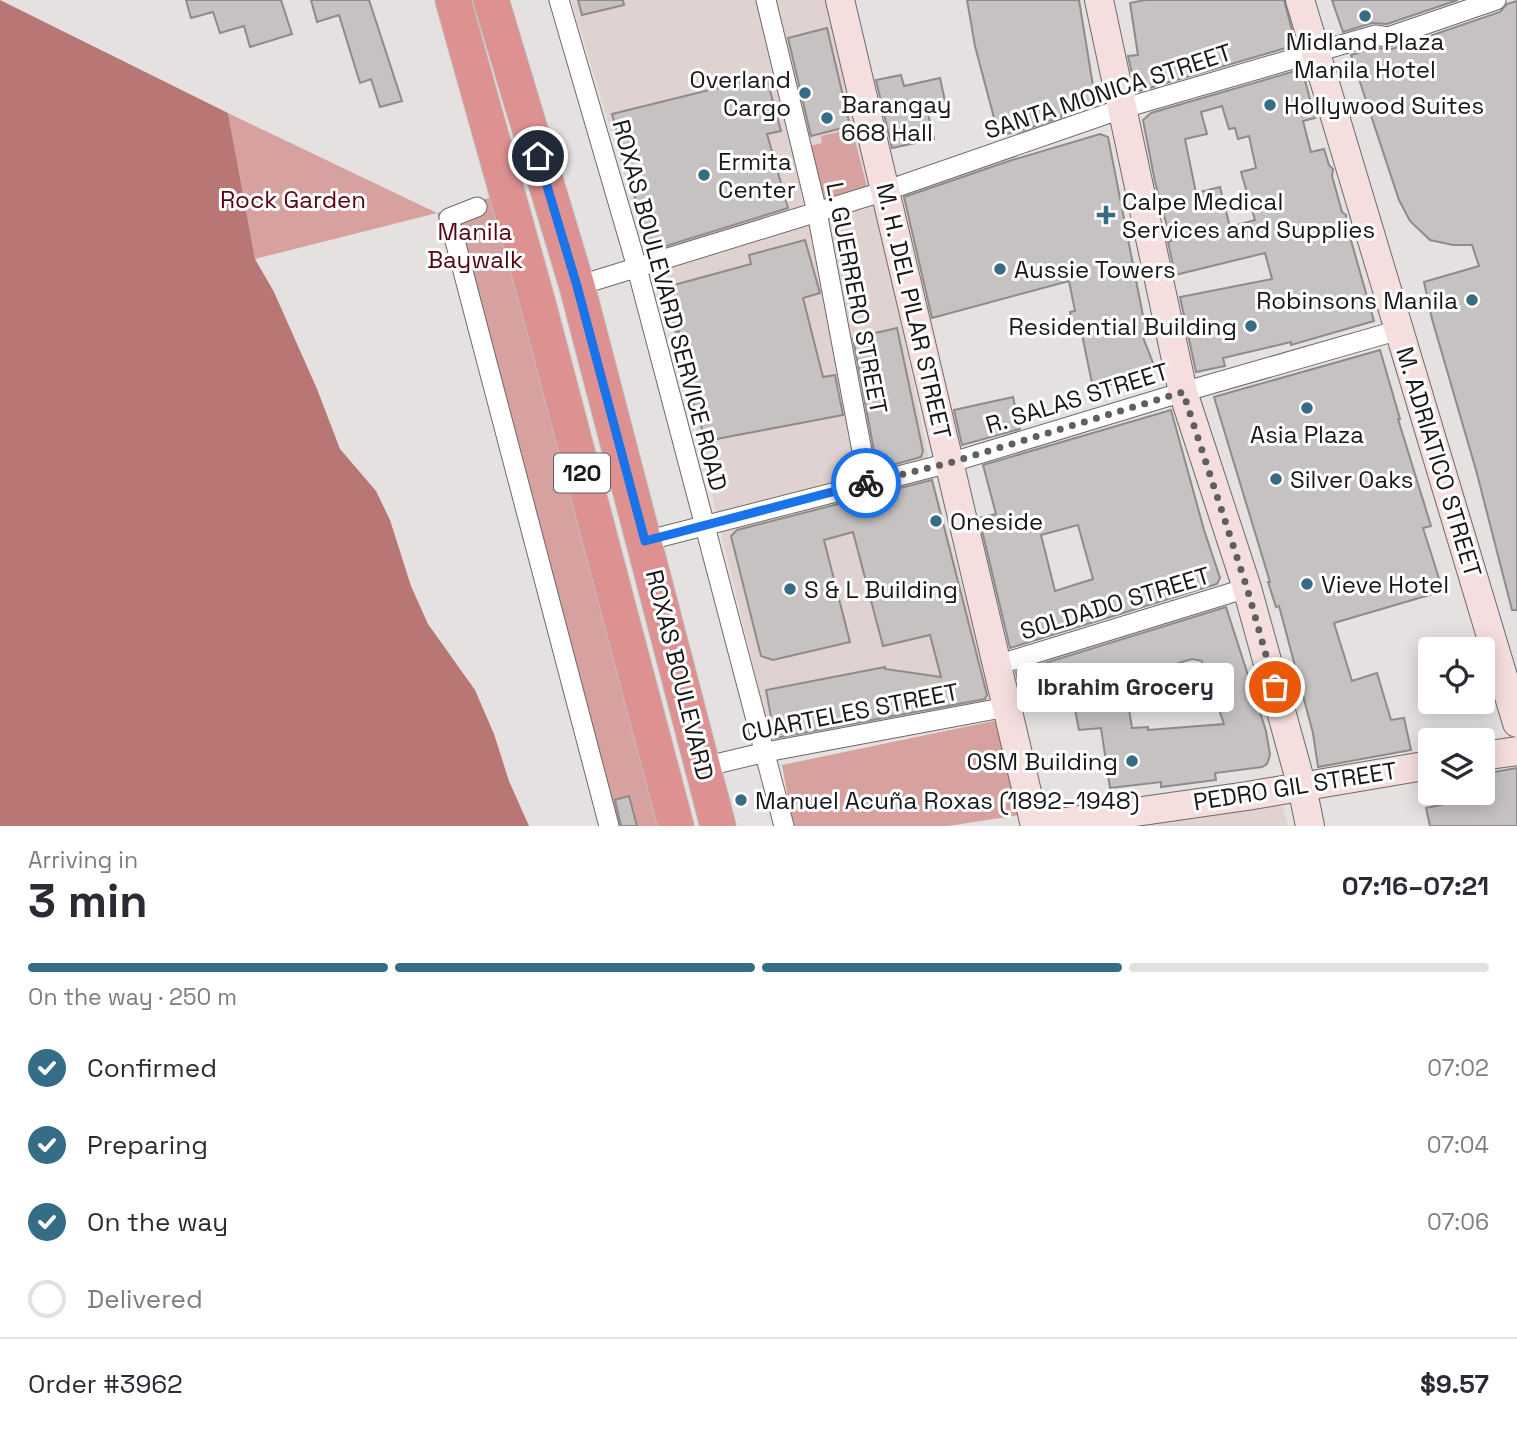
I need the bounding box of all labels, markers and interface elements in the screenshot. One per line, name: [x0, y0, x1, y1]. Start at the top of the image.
marker: Midland Plaza Manila Hotel: [1357, 8, 1373, 24]
place label: Midland Plaza Manila Hotel: [1286, 26, 1444, 85]
street label: SANTA MONICA STREET: [980, 36, 1236, 146]
place label: Overland Cargo: [689, 64, 791, 123]
marker: Overland Cargo: [797, 85, 813, 101]
place label: Barangay 668 Hall: [841, 89, 951, 148]
place label: Hollywood Suites: [1284, 90, 1484, 121]
marker: Hollywood Suites: [1262, 97, 1278, 113]
marker: Barangay 668 Hall: [819, 110, 835, 126]
street label: ROXAS BOULEVARD SERVICE ROAD: [605, 116, 735, 494]
pin: [508, 126, 568, 186]
icon: home: [519, 137, 557, 175]
place label: Ermita Center: [718, 146, 796, 205]
marker: Ermita Center: [696, 167, 712, 183]
street label: L. GUERRERO STREET: [819, 179, 895, 417]
street label: M. H. DEL PILAR STREET: [869, 180, 959, 442]
park label: Rock Garden: [220, 184, 366, 215]
place label: Calpe Medical Services and Supplies: [1122, 186, 1375, 245]
marker: Calpe Medical Services and Supplies: [1096, 205, 1116, 225]
park label: Manila Baywalk: [427, 216, 523, 275]
place label: Aussie Towers: [1014, 254, 1176, 285]
marker: Aussie Towers: [992, 261, 1008, 277]
place label: Robinsons Manila: [1256, 285, 1458, 316]
marker: Robinsons Manila: [1464, 292, 1480, 308]
place label: Residential Building: [1009, 311, 1237, 342]
marker: Residential Building: [1243, 318, 1259, 334]
street label: M. ADRIATICO STREET: [1389, 343, 1489, 581]
street label: R. SALAS STREET: [982, 355, 1172, 441]
marker: Asia Plaza: [1299, 400, 1315, 416]
place label: Asia Plaza: [1250, 419, 1364, 450]
courier: [831, 448, 901, 518]
road number: 120: [554, 453, 610, 492]
icon: bike: [847, 464, 885, 502]
place label: Silver Oaks: [1290, 464, 1413, 495]
marker: Silver Oaks: [1268, 471, 1284, 487]
place label: Oneside: [950, 506, 1043, 537]
marker: Oneside: [928, 513, 944, 529]
street label: SOLDADO STREET: [1016, 559, 1214, 647]
street label: ROXAS BOULEVARD: [639, 566, 721, 784]
place label: Vieve Hotel: [1321, 569, 1449, 600]
place label: S & L Building: [804, 574, 958, 605]
marker: Vieve Hotel: [1299, 576, 1315, 592]
marker: S & L Building: [782, 581, 798, 597]
map controls: [1418, 637, 1495, 805]
button: locate: [1418, 637, 1495, 714]
pin: [1245, 657, 1305, 717]
callout: Ibrahim Grocery: [1016, 662, 1233, 712]
icon: bag: [1256, 668, 1294, 706]
text: Ibrahim Grocery: [1037, 672, 1214, 702]
street label: CUARTELES STREET: [739, 676, 961, 748]
button: layers: [1418, 728, 1495, 805]
place label: OSM Building: [967, 746, 1118, 777]
marker: OSM Building: [1124, 753, 1140, 769]
street label: PEDRO GIL STREET: [1191, 755, 1399, 817]
place label: Manuel Acuña Roxas (1892–1948): [755, 785, 1140, 816]
marker: Manuel Acuña Roxas (1892–1948): [733, 792, 749, 808]
text: Arriving in: [28, 845, 138, 875]
text: 07:16–07:21: [1342, 869, 1489, 903]
text: 3 min: [28, 872, 148, 930]
text: On the way · 250 m: [28, 982, 237, 1012]
icon: check: [28, 1049, 66, 1087]
text: Confirmed: [87, 1051, 217, 1085]
text: 07:02: [1427, 1053, 1489, 1083]
icon: check: [28, 1126, 66, 1164]
text: Preparing: [87, 1128, 208, 1162]
text: 07:04: [1427, 1130, 1489, 1160]
icon: check: [28, 1203, 66, 1241]
text: On the way: [87, 1205, 228, 1239]
text: 07:06: [1427, 1207, 1489, 1237]
text: Delivered: [87, 1282, 203, 1316]
text: Order #3962: [28, 1367, 183, 1401]
text: $9.57: [1420, 1367, 1489, 1401]

